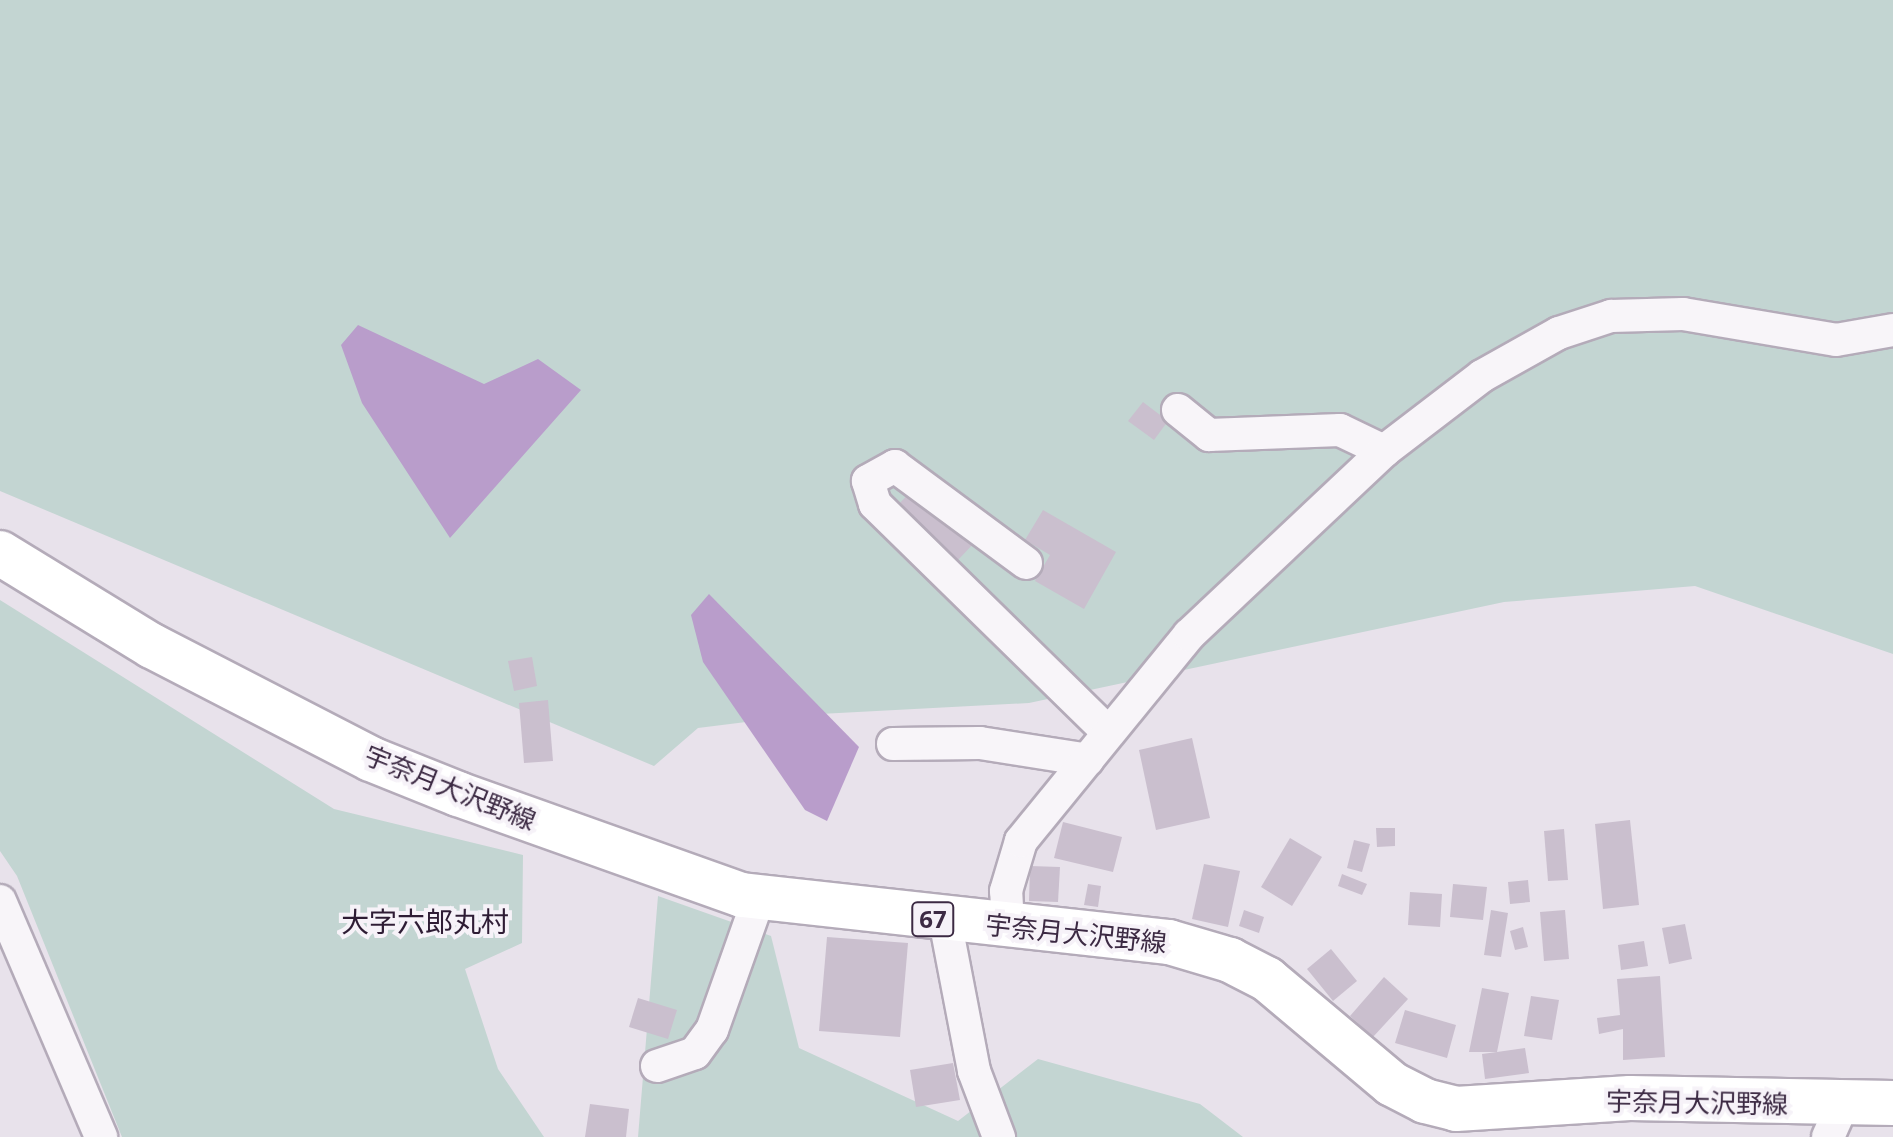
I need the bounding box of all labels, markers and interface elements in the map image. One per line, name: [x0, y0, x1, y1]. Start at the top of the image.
street label: 宇奈月大沢野線: [360, 739, 540, 837]
road number: 67: [911, 899, 955, 939]
district label: 大字六郎丸村: [341, 904, 509, 938]
street label: 宇奈月大沢野線: [984, 909, 1168, 959]
street label: 宇奈月大沢野線: [1606, 1086, 1788, 1120]

